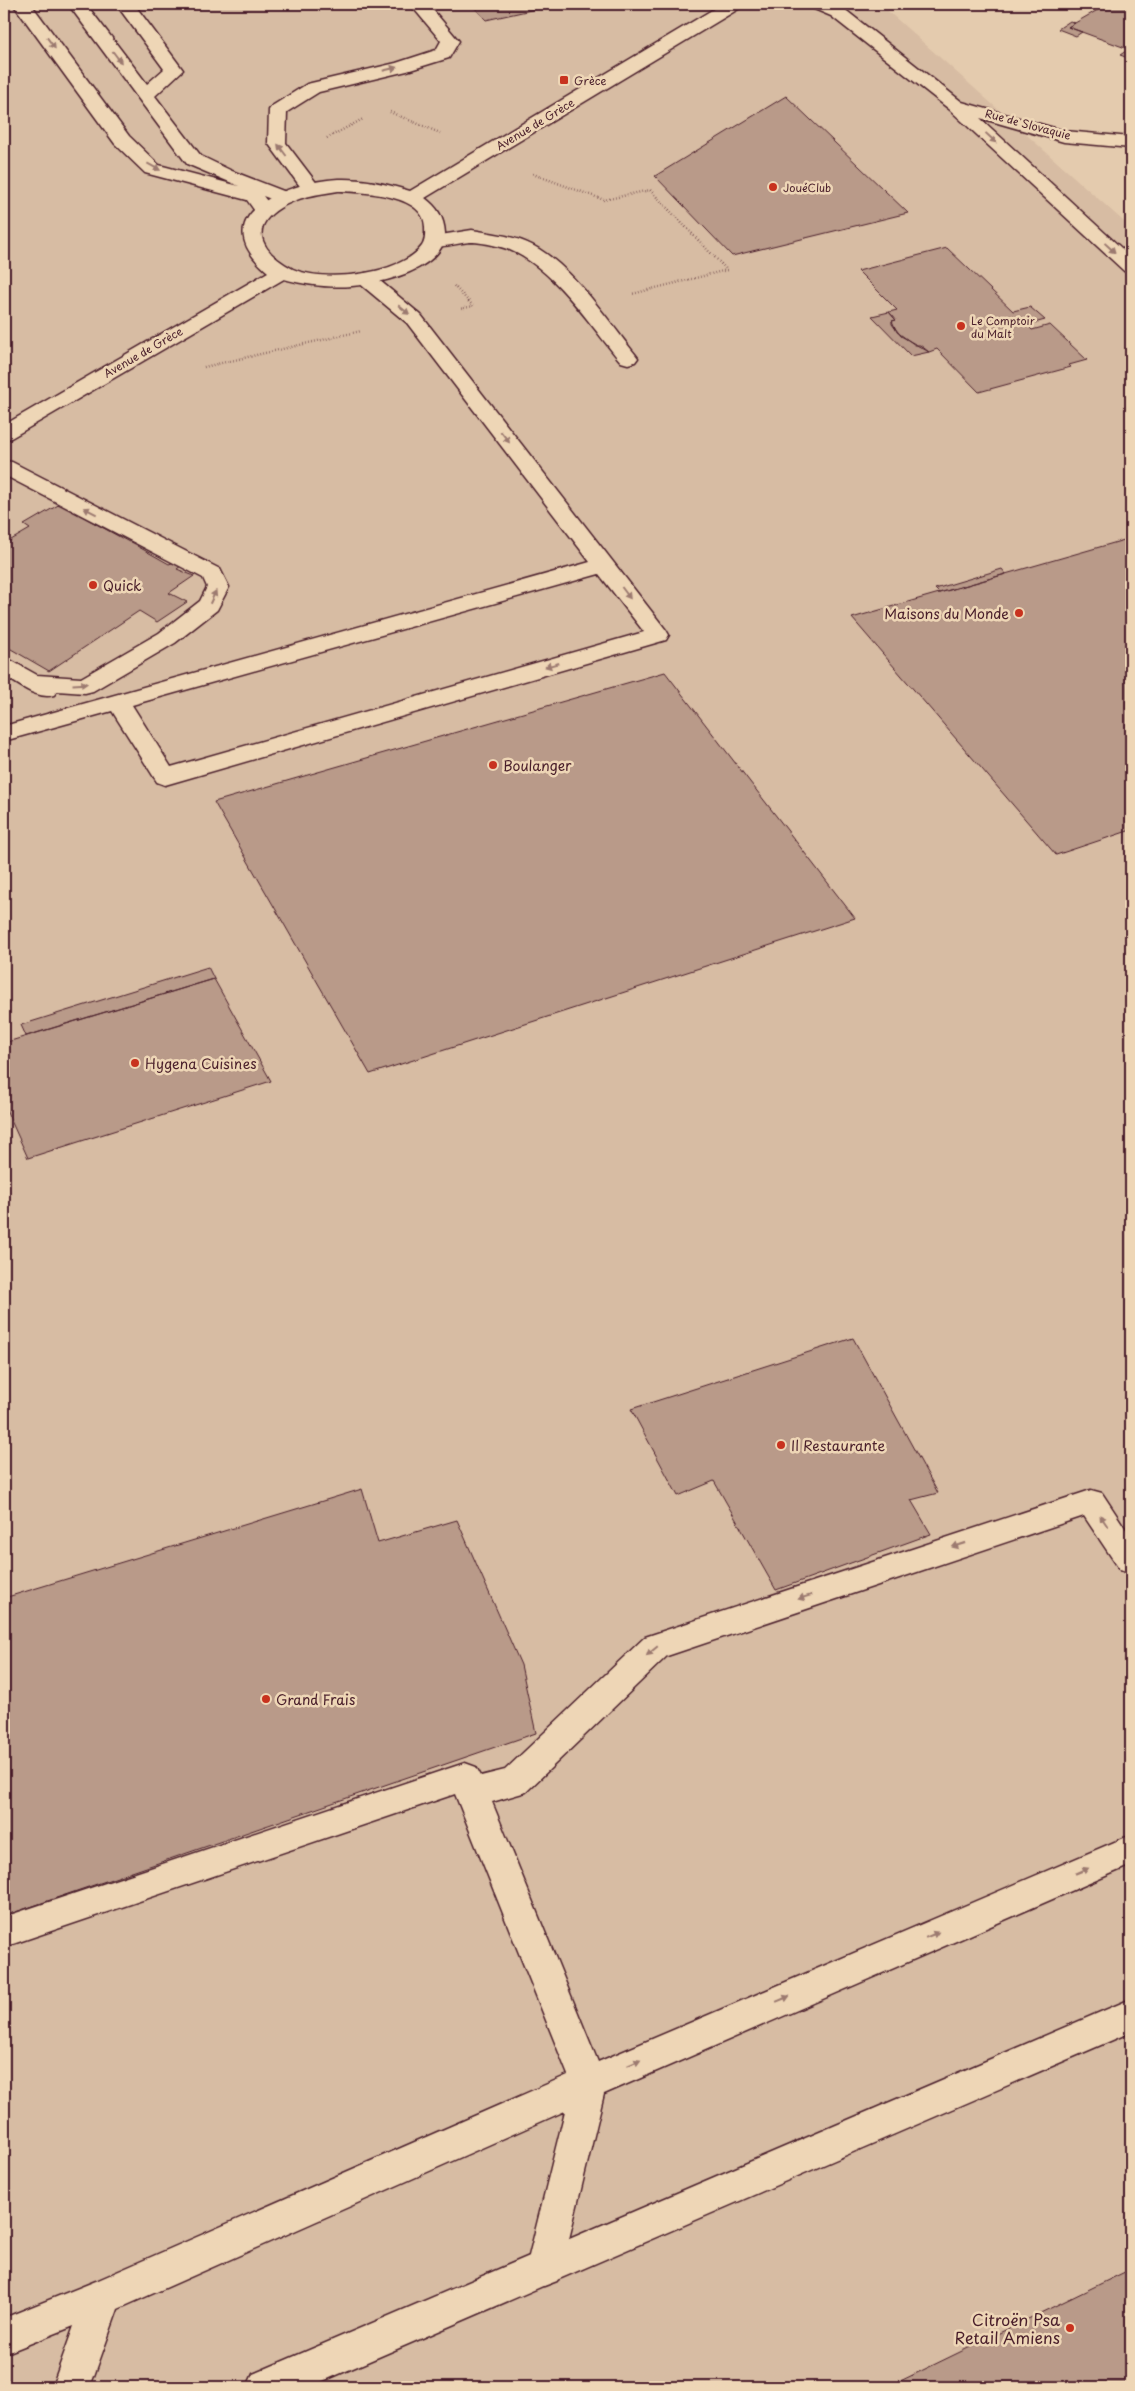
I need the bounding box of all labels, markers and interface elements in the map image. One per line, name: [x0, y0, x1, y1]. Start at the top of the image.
one-way arrow: [46, 36, 56, 50]
one-way arrow: [111, 50, 122, 63]
one-way arrow: [383, 65, 398, 73]
place label: Grèce: [574, 72, 606, 89]
marker: Grèce: [558, 74, 570, 86]
street label: Avenue de Grèce: [493, 94, 577, 154]
street label: Rue de Slovaquie: [983, 104, 1073, 144]
one-way arrow: [984, 132, 996, 144]
one-way arrow: [277, 144, 288, 157]
one-way arrow: [146, 163, 161, 171]
place label: JouéClub: [783, 179, 831, 196]
marker: JouéClub: [767, 181, 779, 193]
one-way arrow: [1104, 242, 1117, 253]
one-way arrow: [397, 305, 410, 316]
place label: Le Comptoir du Malt: [971, 312, 1035, 342]
marker: Le Comptoir du Malt: [955, 320, 967, 332]
street label: Avenue de Grèce: [100, 322, 186, 382]
one-way arrow: [500, 430, 511, 443]
one-way arrow: [83, 507, 97, 515]
place label: Quick: [103, 575, 142, 596]
marker: Quick: [87, 579, 99, 591]
one-way arrow: [621, 586, 631, 600]
one-way arrow: [209, 590, 217, 604]
place label: Maisons du Monde: [884, 603, 1009, 624]
marker: Maisons du Monde: [1013, 607, 1025, 619]
one-way arrow: [545, 662, 560, 670]
one-way arrow: [72, 680, 88, 688]
place label: Boulanger: [503, 755, 572, 776]
marker: Boulanger: [487, 759, 499, 771]
place label: Hygena Cuisines: [145, 1053, 257, 1074]
marker: Hygena Cuisines: [129, 1057, 141, 1069]
place label: Il Restaurante: [791, 1435, 885, 1456]
marker: Il Restaurante: [775, 1439, 787, 1451]
one-way arrow: [1099, 1514, 1109, 1527]
one-way arrow: [951, 1542, 966, 1550]
one-way arrow: [797, 1593, 812, 1601]
one-way arrow: [646, 1646, 659, 1657]
place label: Grand Frais: [276, 1689, 355, 1710]
marker: Grand Frais: [260, 1693, 272, 1705]
one-way arrow: [1075, 1867, 1089, 1875]
one-way arrow: [925, 1931, 940, 1939]
one-way arrow: [776, 1995, 790, 2003]
one-way arrow: [627, 2059, 641, 2067]
place label: Citroën Psa Retail Amiens: [955, 2307, 1060, 2349]
marker: Citroën Psa Retail Amiens: [1064, 2322, 1076, 2334]

